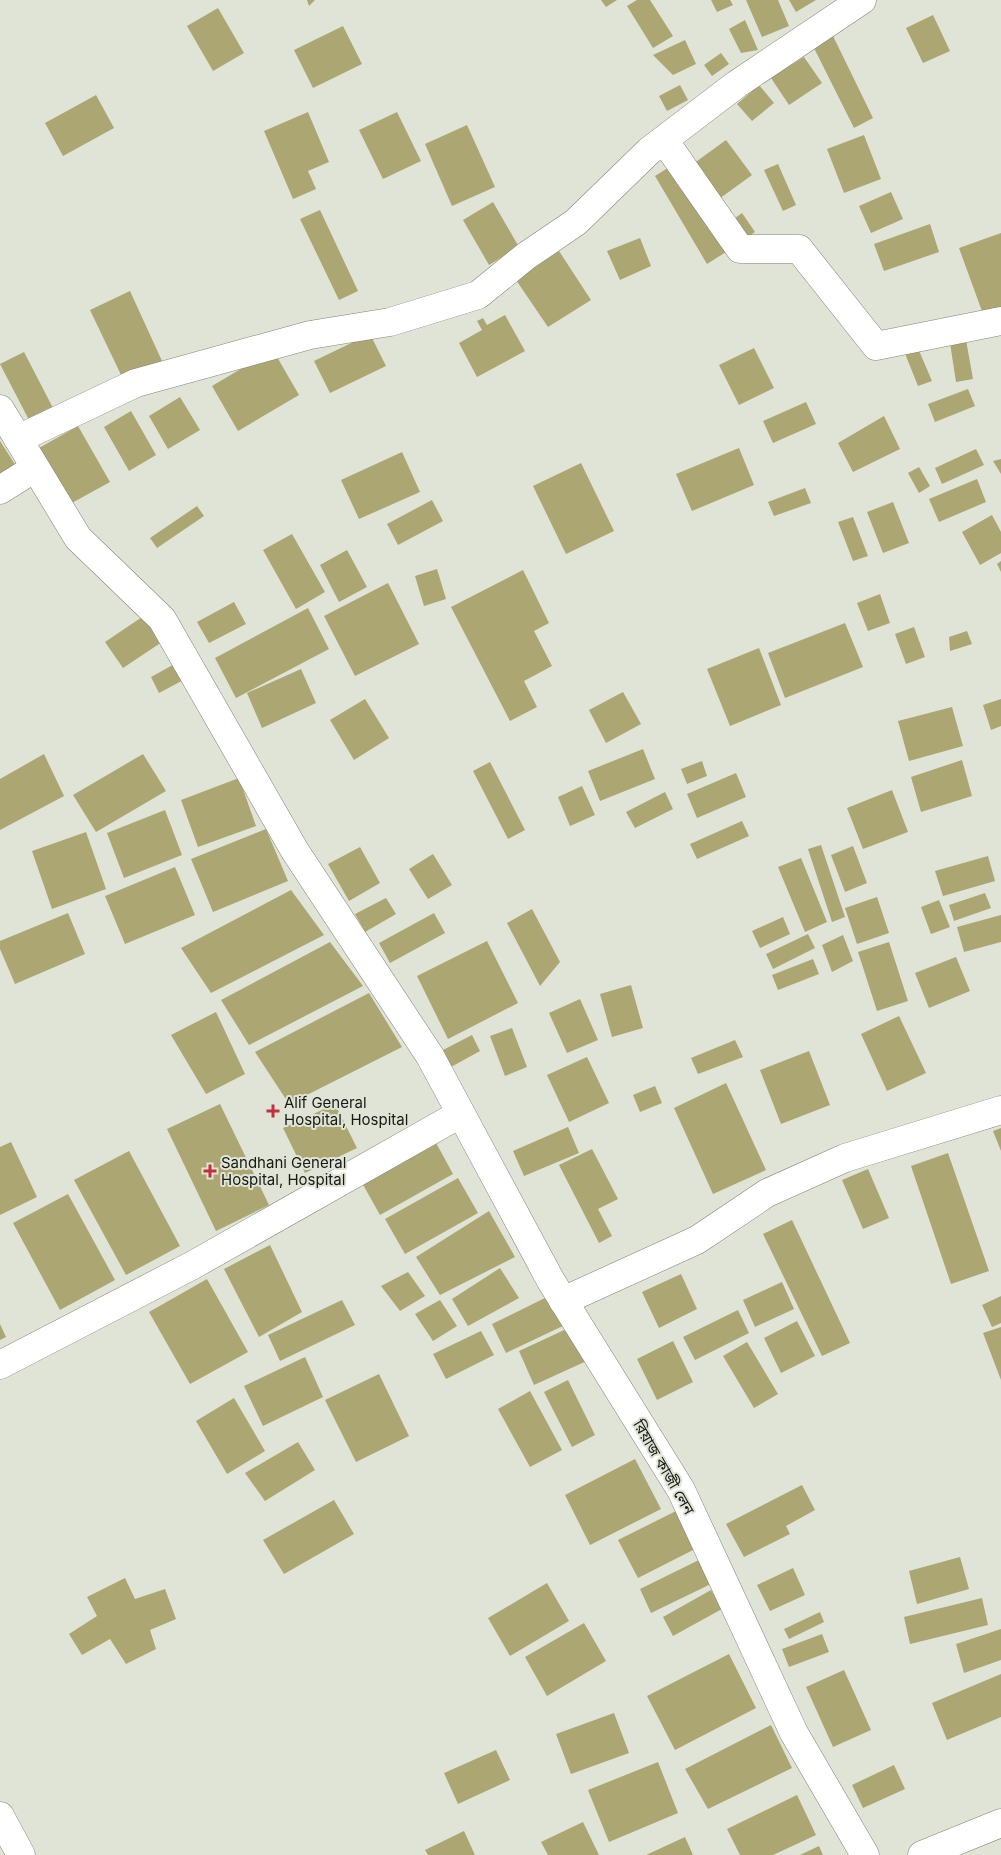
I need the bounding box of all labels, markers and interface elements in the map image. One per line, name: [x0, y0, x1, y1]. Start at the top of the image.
place label: Alif General Hospital, Hospital: [284, 1093, 408, 1129]
marker: Alif General Hospital, Hospital: [266, 1104, 280, 1118]
place label: Sandhani General Hospital, Hospital: [221, 1153, 346, 1189]
marker: Sandhani General Hospital, Hospital: [203, 1164, 217, 1178]
street label: রিয়াজ কাজী লেন: [629, 1415, 699, 1519]

